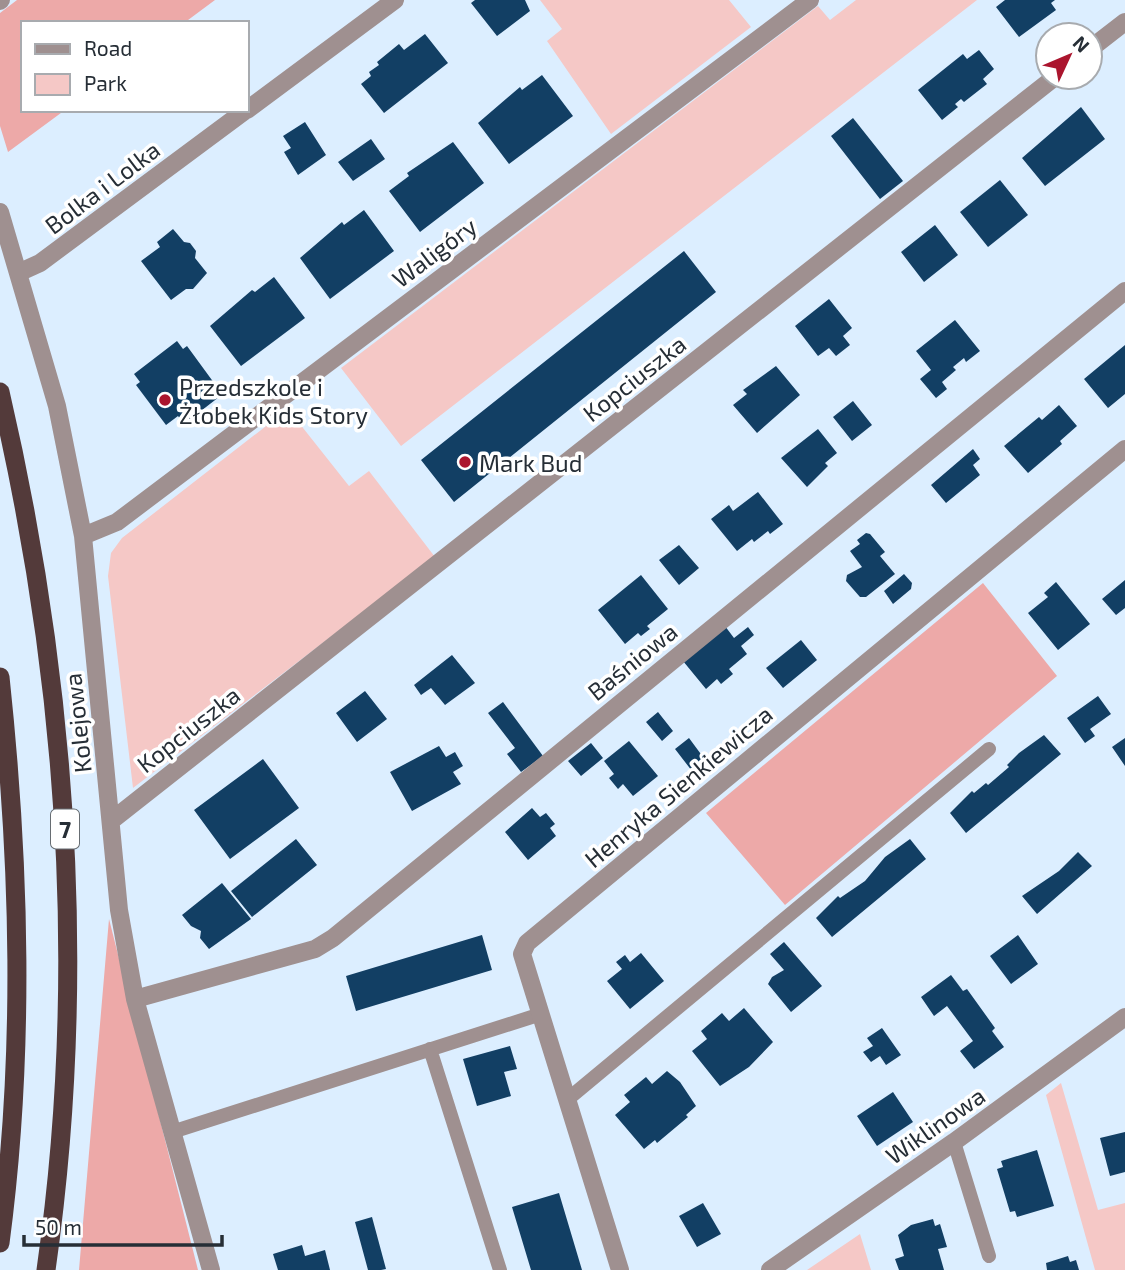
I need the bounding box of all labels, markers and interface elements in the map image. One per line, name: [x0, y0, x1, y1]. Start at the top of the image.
legend: [21, 21, 248, 112]
north arrow: [1034, 21, 1104, 91]
text: N: [1069, 31, 1095, 57]
text: Road: [84, 35, 132, 60]
text: Park: [84, 70, 127, 95]
street label: Bolka i Lolka: [39, 134, 165, 240]
street label: Waligóry: [386, 211, 482, 293]
street label: Kopciuszka: [577, 329, 691, 427]
place label: Przedszkole i Żłobek Kids Story: [179, 372, 368, 429]
marker: Przedszkole i Żłobek Kids Story: [157, 392, 173, 408]
place label: Mark Bud: [479, 448, 583, 477]
marker: Mark Bud: [457, 454, 473, 470]
street label: Baśniowa: [581, 616, 683, 706]
street label: Kolejowa: [57, 672, 97, 774]
street label: Kopciuszka: [131, 680, 245, 778]
street label: Henryka Sienkiewicza: [578, 699, 778, 873]
road number: 7: [51, 810, 79, 848]
street label: Wiklinowa: [880, 1080, 990, 1170]
scale bar: [24, 1204, 222, 1248]
text: 50 m: [35, 1214, 82, 1239]

